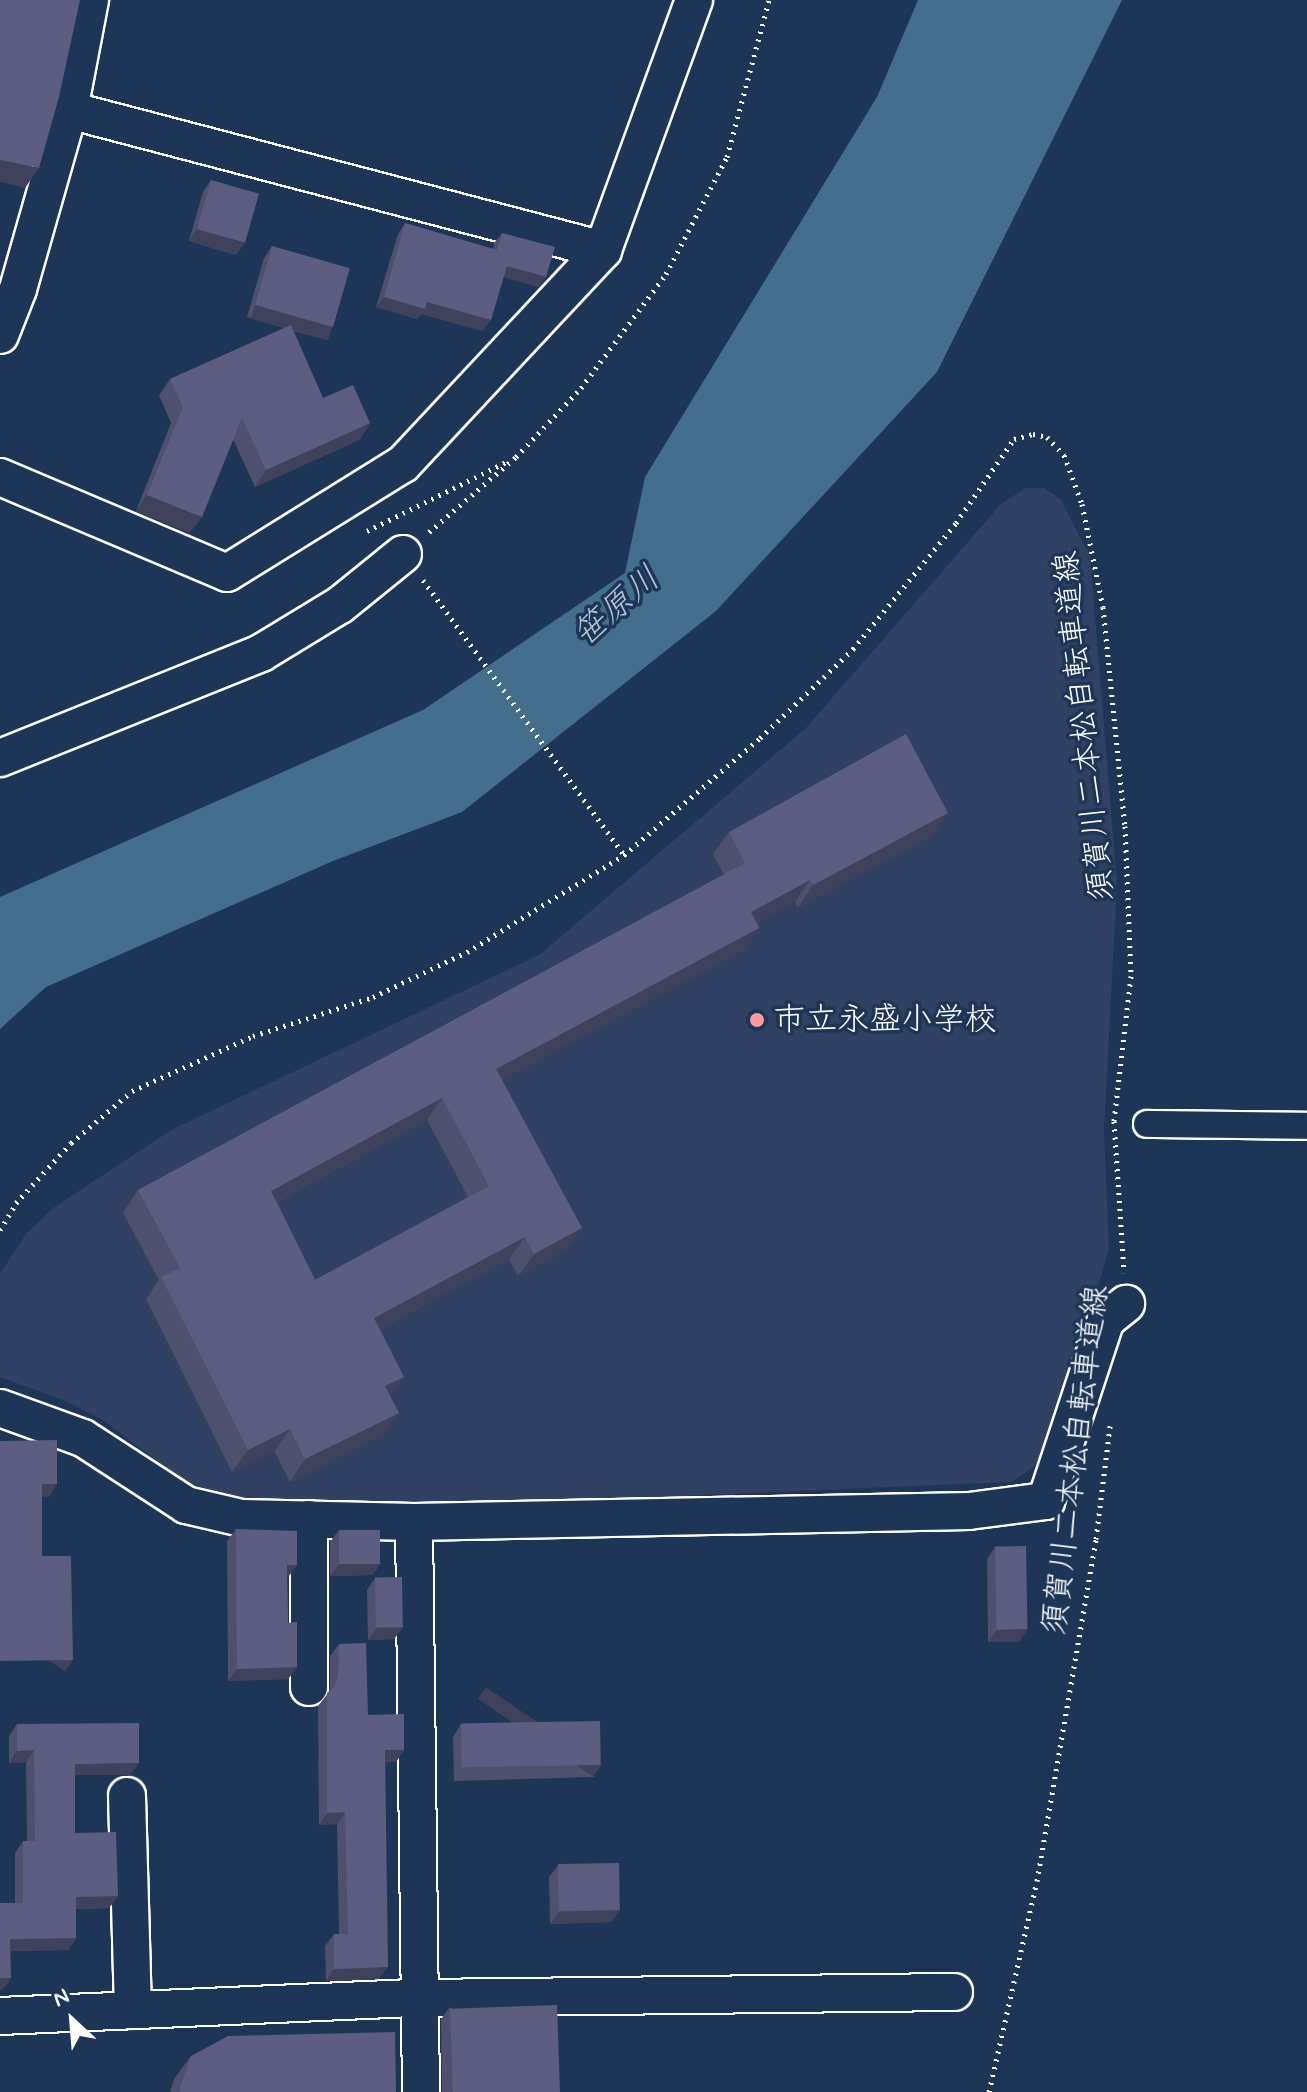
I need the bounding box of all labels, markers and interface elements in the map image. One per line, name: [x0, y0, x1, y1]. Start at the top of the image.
street label: 須賀川二本松自転車道線: [1048, 549, 1122, 903]
water label: 笹原川: [565, 558, 669, 656]
place label: 市立永盛小学校: [773, 1001, 997, 1039]
marker: 市立永盛小学校: [748, 1011, 766, 1029]
street label: 須賀川二本松自転車道線: [1035, 1283, 1117, 1637]
north arrow: [32, 1980, 112, 2060]
text: N: [49, 1983, 74, 2014]

